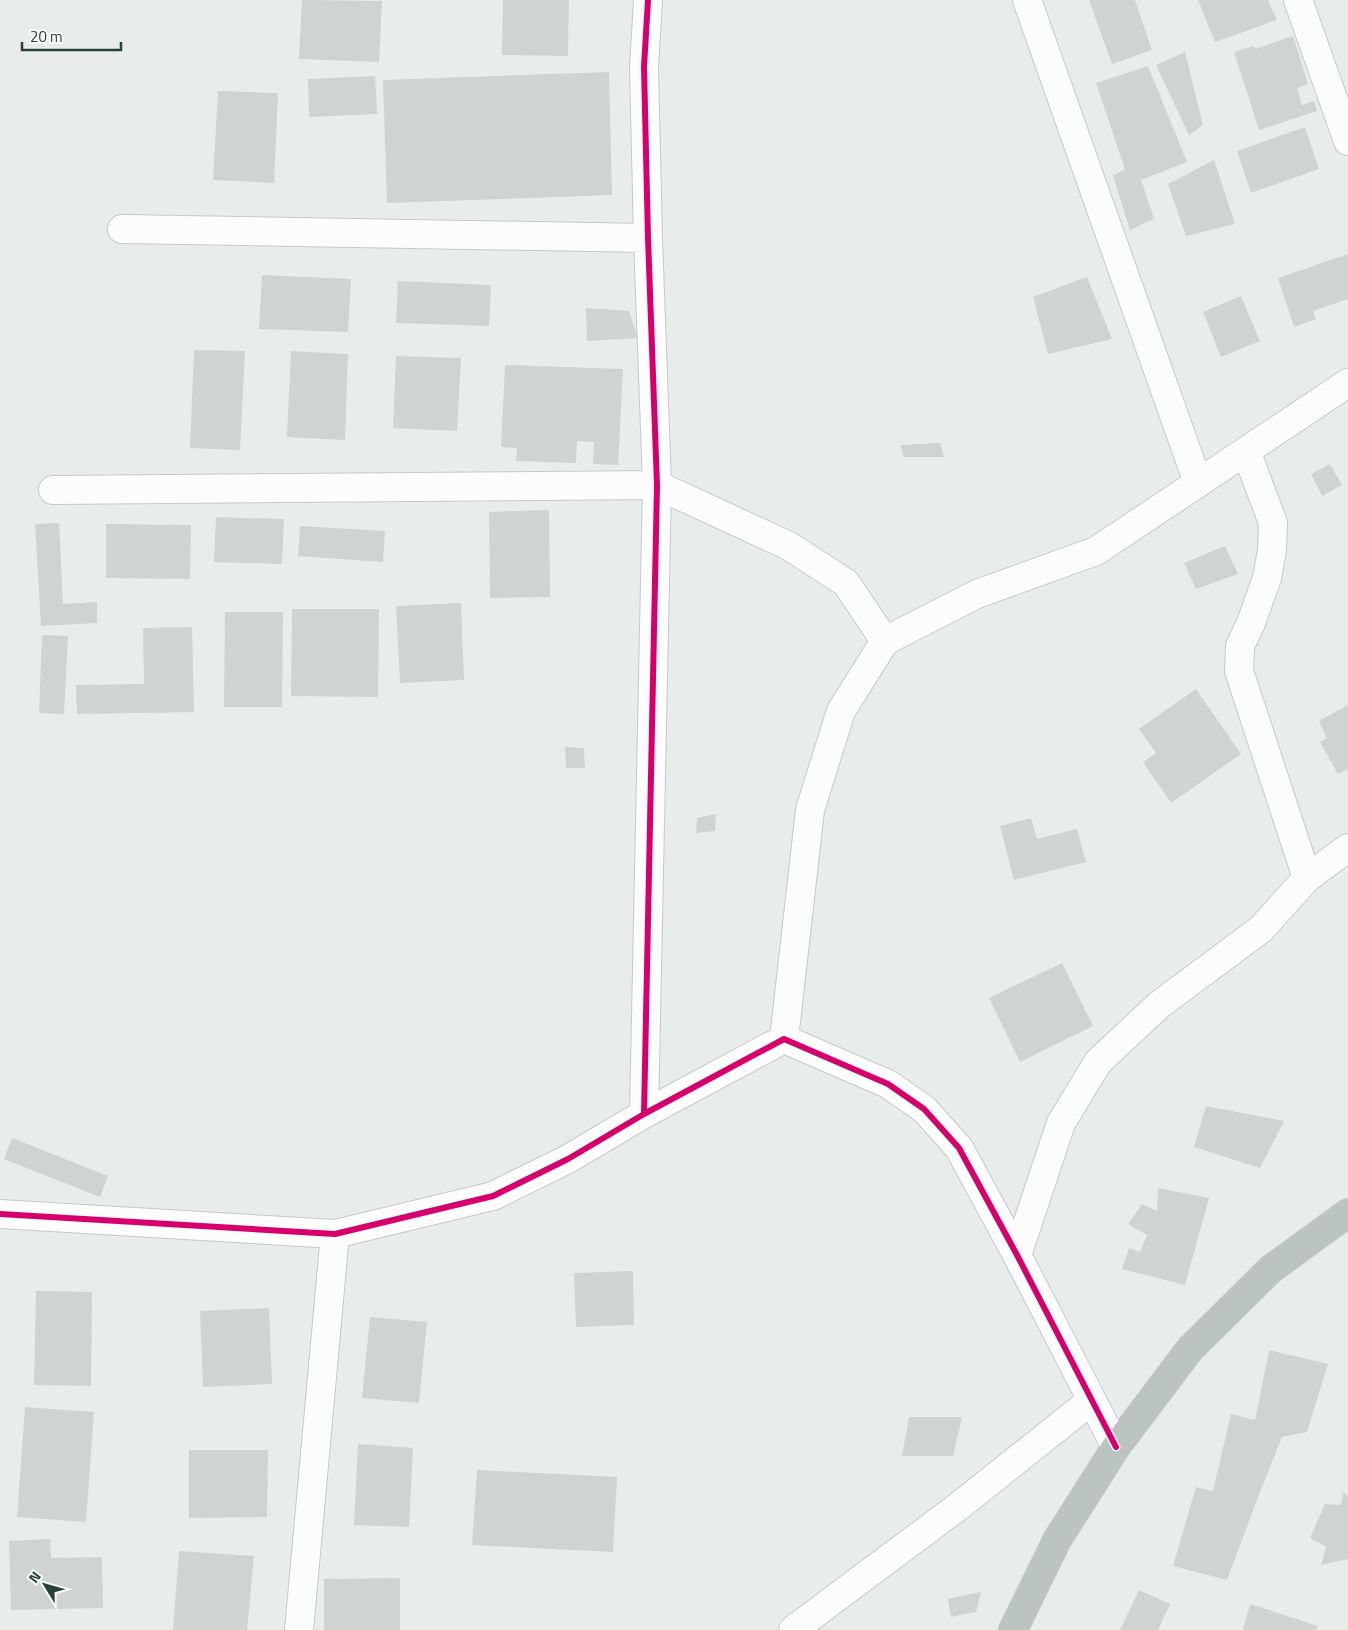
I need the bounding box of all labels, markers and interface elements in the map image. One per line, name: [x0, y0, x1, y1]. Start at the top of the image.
scale bar: [22, 20, 121, 52]
text: 20 m: [30, 25, 63, 48]
north arrow: [20, 1560, 70, 1610]
text: N: [23, 1567, 46, 1587]

